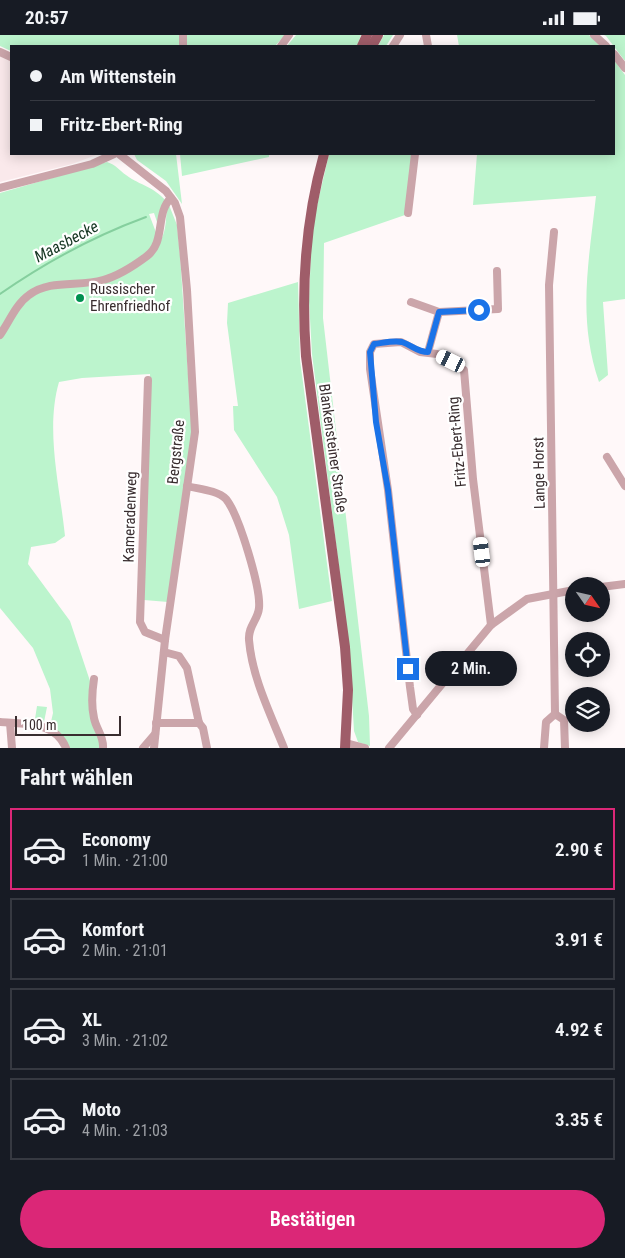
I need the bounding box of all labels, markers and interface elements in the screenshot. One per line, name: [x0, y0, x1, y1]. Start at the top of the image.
text: 20:57: [25, 6, 69, 29]
text: Am Wittenstein: [60, 65, 176, 88]
text: Fritz-Ebert-Ring: [60, 113, 183, 136]
water label: Maasbecke: [31, 217, 102, 266]
place label: Russischer Ehrenfriedhof: [90, 280, 170, 315]
marker: Russischer Ehrenfriedhof: [74, 292, 86, 304]
route start: [468, 299, 490, 321]
car: [434, 348, 467, 374]
street label: Blankensteiner Straße: [315, 383, 351, 513]
street label: Fritz-Ebert-Ring: [444, 396, 470, 488]
street label: Bergstraße: [164, 419, 188, 485]
street label: Lange Horst: [529, 437, 549, 509]
street label: Kameradenweg: [119, 471, 141, 563]
car: [472, 536, 491, 568]
north arrow: [565, 577, 610, 623]
map controls: [565, 577, 610, 732]
button: locate: [565, 632, 610, 677]
callout: 2 Min.: [426, 651, 518, 687]
route end: [397, 658, 419, 680]
text: 2 Min.: [451, 659, 491, 678]
button: layers: [565, 687, 610, 732]
scale bar: [15, 713, 121, 736]
text: 100 m: [22, 717, 57, 733]
text: Fahrt wählen: [20, 765, 133, 790]
icon: car: [22, 827, 67, 872]
text: Economy: [82, 828, 151, 851]
text: 2.90 €: [555, 838, 603, 861]
text: 1 Min. · 21:00: [82, 851, 168, 870]
icon: car: [22, 917, 67, 962]
text: Komfort: [82, 918, 144, 941]
text: 3.91 €: [555, 928, 603, 951]
text: 2 Min. · 21:01: [82, 941, 168, 960]
icon: car: [22, 1007, 67, 1052]
text: XL: [82, 1008, 102, 1031]
text: 4.92 €: [555, 1018, 603, 1041]
text: 3 Min. · 21:02: [82, 1031, 168, 1050]
icon: car: [22, 1097, 67, 1142]
text: Moto: [82, 1098, 121, 1121]
text: 3.35 €: [555, 1108, 603, 1131]
text: 4 Min. · 21:03: [82, 1121, 168, 1140]
button: Bestätigen: [20, 1190, 605, 1248]

